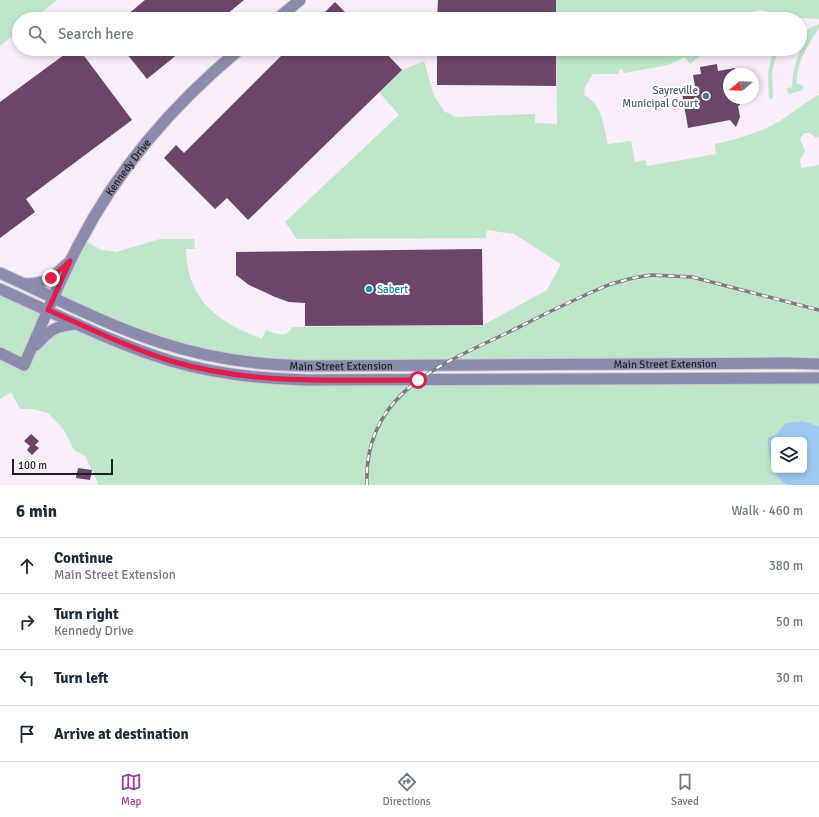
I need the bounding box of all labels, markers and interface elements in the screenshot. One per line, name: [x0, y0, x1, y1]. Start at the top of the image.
search box: [12, 12, 807, 56]
icon: search: [26, 23, 48, 45]
text: Search here: [58, 25, 134, 43]
north arrow: [723, 68, 759, 104]
place label: Sayreville Municipal Court: [622, 84, 698, 110]
marker: Sayreville Municipal Court: [701, 91, 711, 101]
street label: Kennedy Drive: [103, 136, 153, 198]
route end: [42, 269, 60, 287]
place label: Sabert: [377, 283, 408, 296]
marker: Sabert: [364, 284, 374, 294]
street label: Main Street Extension: [613, 357, 717, 371]
street label: Main Street Extension: [289, 359, 393, 373]
route start: [409, 371, 427, 389]
map controls: [771, 437, 807, 473]
button: layers: [771, 437, 807, 473]
scale bar: [12, 457, 113, 476]
text: 100 m: [18, 459, 47, 472]
text: 6 min: [16, 501, 57, 522]
text: Walk · 460 m: [732, 503, 803, 519]
text: Continue: [54, 549, 113, 567]
icon: ahead: [16, 555, 38, 577]
text: 380 m: [769, 558, 803, 574]
text: Main Street Extension: [54, 567, 176, 583]
text: Turn right: [54, 605, 119, 623]
icon: right: [16, 611, 38, 633]
text: 50 m: [776, 614, 803, 630]
text: Kennedy Drive: [54, 623, 134, 639]
icon: left: [16, 667, 38, 689]
text: Turn left: [54, 669, 108, 687]
text: 30 m: [776, 670, 803, 686]
icon: arrive: [16, 723, 38, 745]
text: Arrive at destination: [54, 725, 189, 743]
tab: Map: [120, 771, 142, 808]
tab: Directions: [383, 771, 431, 808]
tab: Saved: [671, 771, 699, 808]

